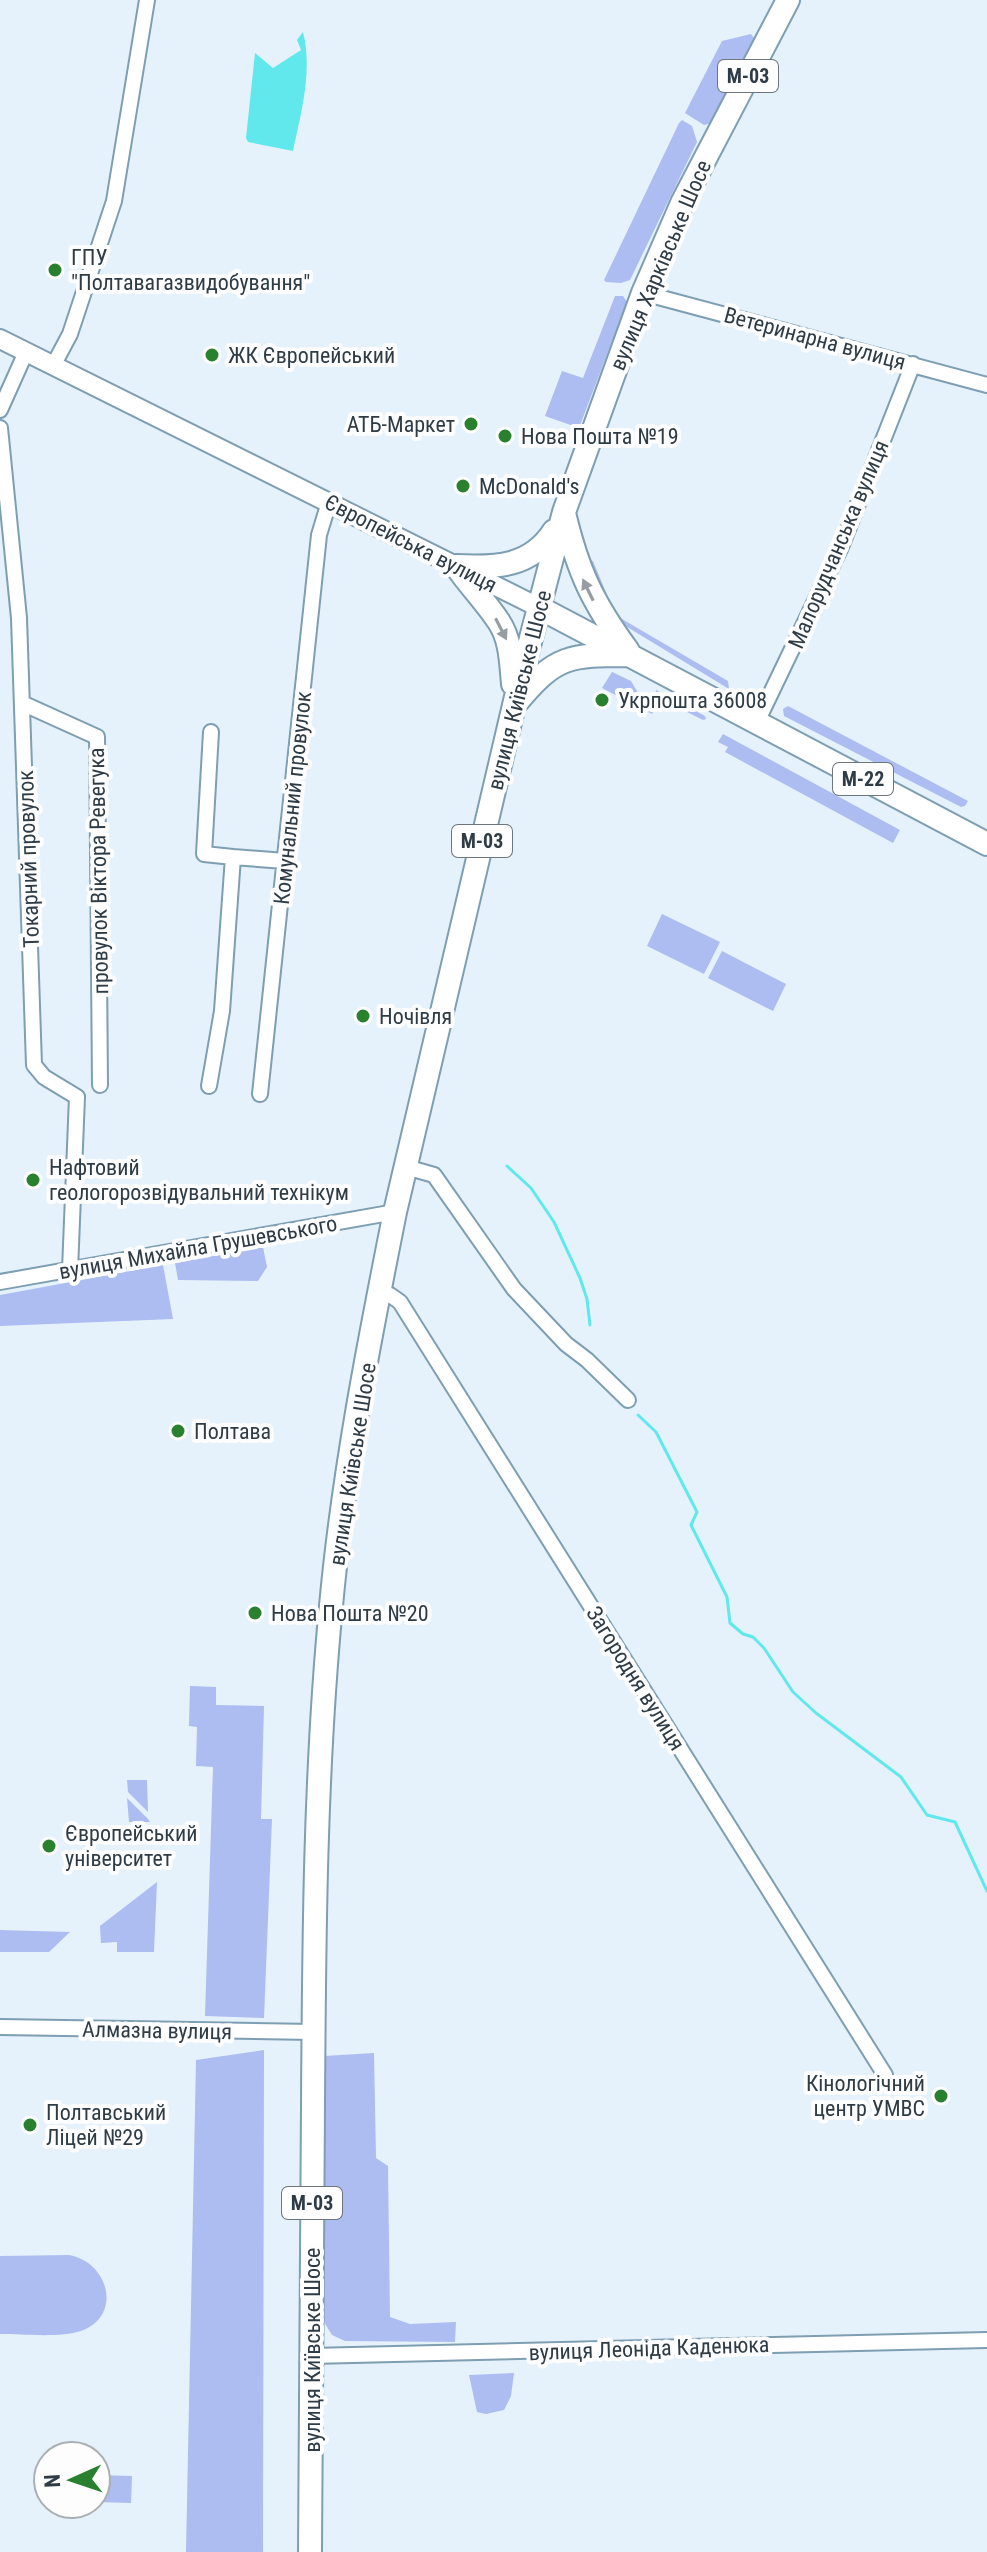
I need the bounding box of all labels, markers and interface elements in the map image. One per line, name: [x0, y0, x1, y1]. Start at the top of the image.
road number: М-03: [718, 60, 778, 92]
street label: вулиця Харківське Шосе: [605, 157, 716, 374]
place label: ГПУ "Полтавагазвидобування": [71, 245, 310, 295]
marker: ГПУ "Полтавагазвидобування": [46, 261, 64, 279]
street label: Ветеринарна вулиця: [721, 302, 908, 375]
place label: ЖК Європейський: [228, 343, 395, 368]
marker: ЖК Європейський: [203, 346, 221, 364]
place label: АТБ-Маркет: [347, 412, 455, 437]
marker: АТБ-Маркет: [462, 415, 480, 433]
place label: Нова Пошта №19: [521, 424, 679, 449]
marker: Нова Пошта №19: [496, 427, 514, 445]
street label: Малорудчанська вулиця: [783, 436, 894, 652]
place label: McDonald's: [479, 474, 580, 499]
marker: McDonald's: [454, 477, 472, 495]
street label: Європейська вулиця: [320, 489, 501, 598]
one-way arrow: [582, 578, 595, 601]
street label: вулиця Київське Шосе: [483, 588, 556, 793]
one-way arrow: [494, 617, 508, 640]
place label: Укрпошта 36008: [618, 688, 767, 713]
street label: Комунальний провулок: [269, 690, 316, 906]
marker: Укрпошта 36008: [593, 691, 611, 709]
street label: провулок Віктора Ревегука: [84, 747, 113, 995]
road number: М-22: [833, 763, 893, 795]
street label: Токарний провулок: [13, 769, 44, 948]
road number: М-03: [452, 825, 512, 857]
place label: Ночівля: [379, 1004, 452, 1029]
marker: Ночівля: [354, 1007, 372, 1025]
place label: Нафтовий геологорозвідувальний технікум: [49, 1155, 349, 1205]
marker: Нафтовий геологорозвідувальний технікум: [24, 1171, 42, 1189]
street label: вулиця Михайла Грушевського: [57, 1211, 339, 1284]
street label: вулиця Київське Шосе: [324, 1361, 381, 1567]
place label: Полтава: [194, 1419, 271, 1444]
marker: Полтава: [169, 1422, 187, 1440]
place label: Нова Пошта №20: [271, 1601, 429, 1626]
street label: Загородня вулиця: [581, 1602, 690, 1755]
marker: Нова Пошта №20: [246, 1604, 264, 1622]
place label: Європейський університет: [65, 1821, 197, 1871]
marker: Європейський університет: [40, 1837, 58, 1855]
street label: Алмазна вулиця: [82, 2017, 232, 2044]
place label: Кінологічний центр УМВС: [806, 2071, 925, 2121]
marker: Кінологічний центр УМВС: [932, 2087, 950, 2105]
place label: Полтавський Ліцей №29: [46, 2100, 166, 2150]
marker: Полтавський Ліцей №29: [21, 2116, 39, 2134]
road number: М-03: [282, 2187, 342, 2219]
street label: вулиця Київське Шосе: [300, 2248, 325, 2452]
street label: вулиця Леоніда Каденюка: [528, 2332, 770, 2365]
north arrow: [32, 2440, 112, 2520]
text: N: [40, 2474, 65, 2488]

